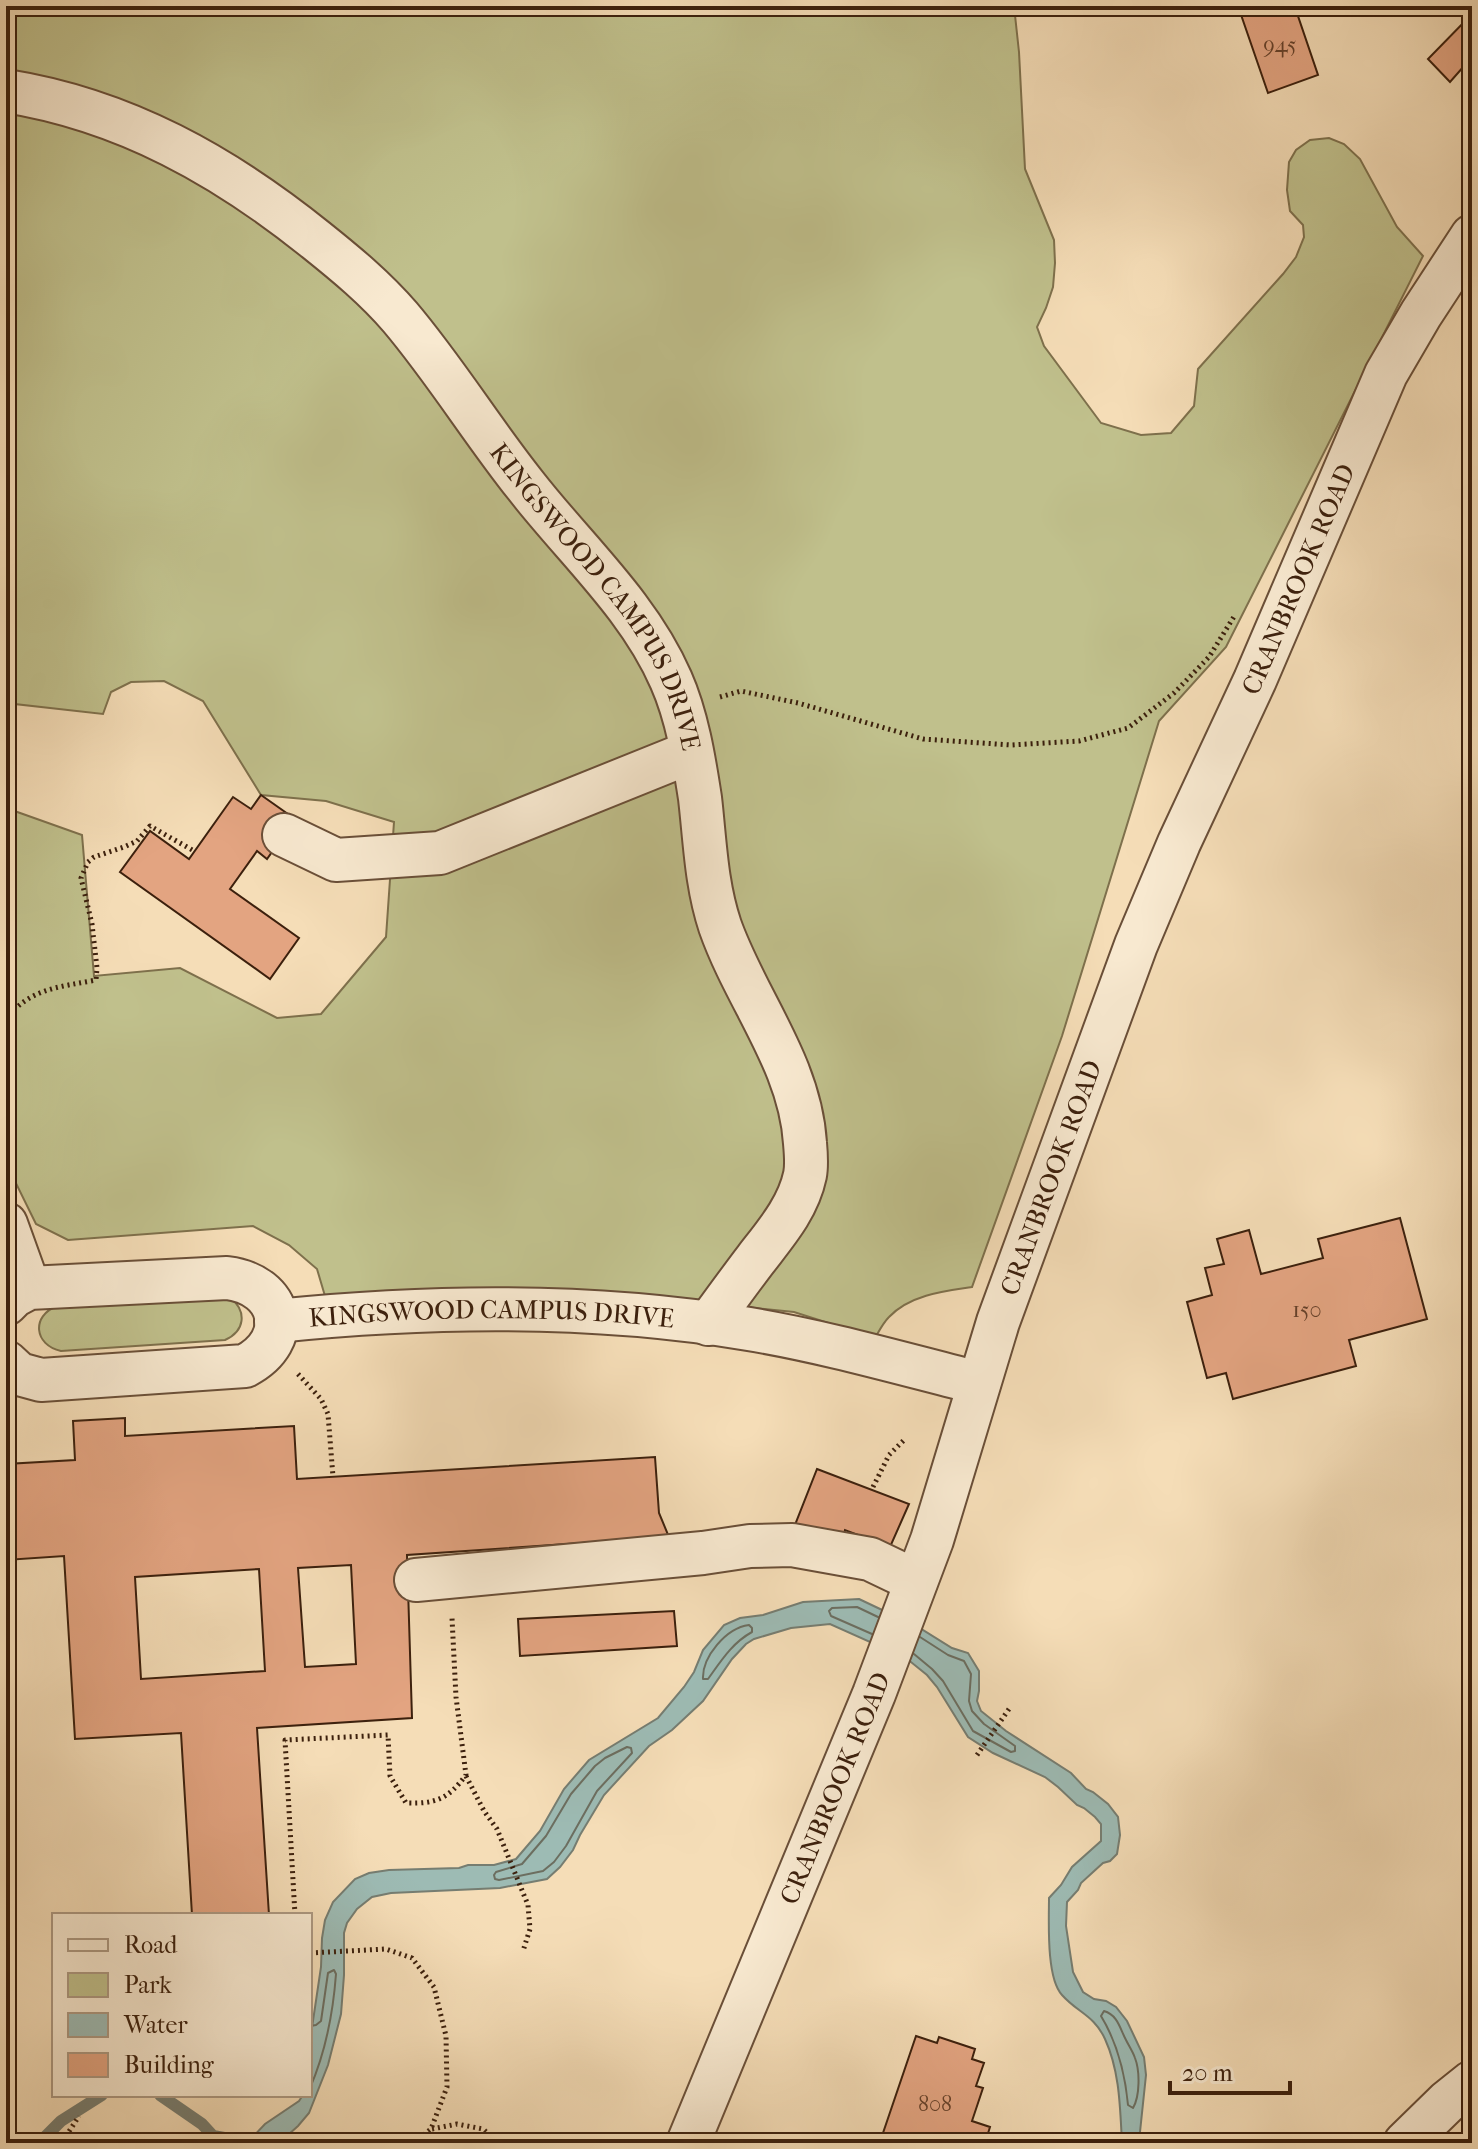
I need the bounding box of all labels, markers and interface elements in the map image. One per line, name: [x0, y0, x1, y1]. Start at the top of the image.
house number: 945: [1263, 32, 1297, 58]
street label: KINGSWOOD CAMPUS DRIVE: [483, 437, 707, 753]
street label: CRANBROOK ROAD: [1235, 459, 1361, 700]
street label: CRANBROOK ROAD: [994, 1056, 1108, 1300]
street label: KINGSWOOD CAMPUS DRIVE: [307, 1294, 676, 1334]
house number: 150: [1292, 1297, 1322, 1323]
street label: CRANBROOK ROAD: [773, 1668, 896, 1909]
legend: [52, 1913, 312, 2097]
text: Road: [124, 1931, 178, 1959]
text: Park: [124, 1971, 172, 1999]
text: Water: [123, 2011, 188, 2039]
scale bar: [1170, 2045, 1290, 2095]
text: Building: [124, 2051, 215, 2079]
text: 20 m: [1182, 2059, 1233, 2087]
house number: 808: [918, 2091, 952, 2117]

